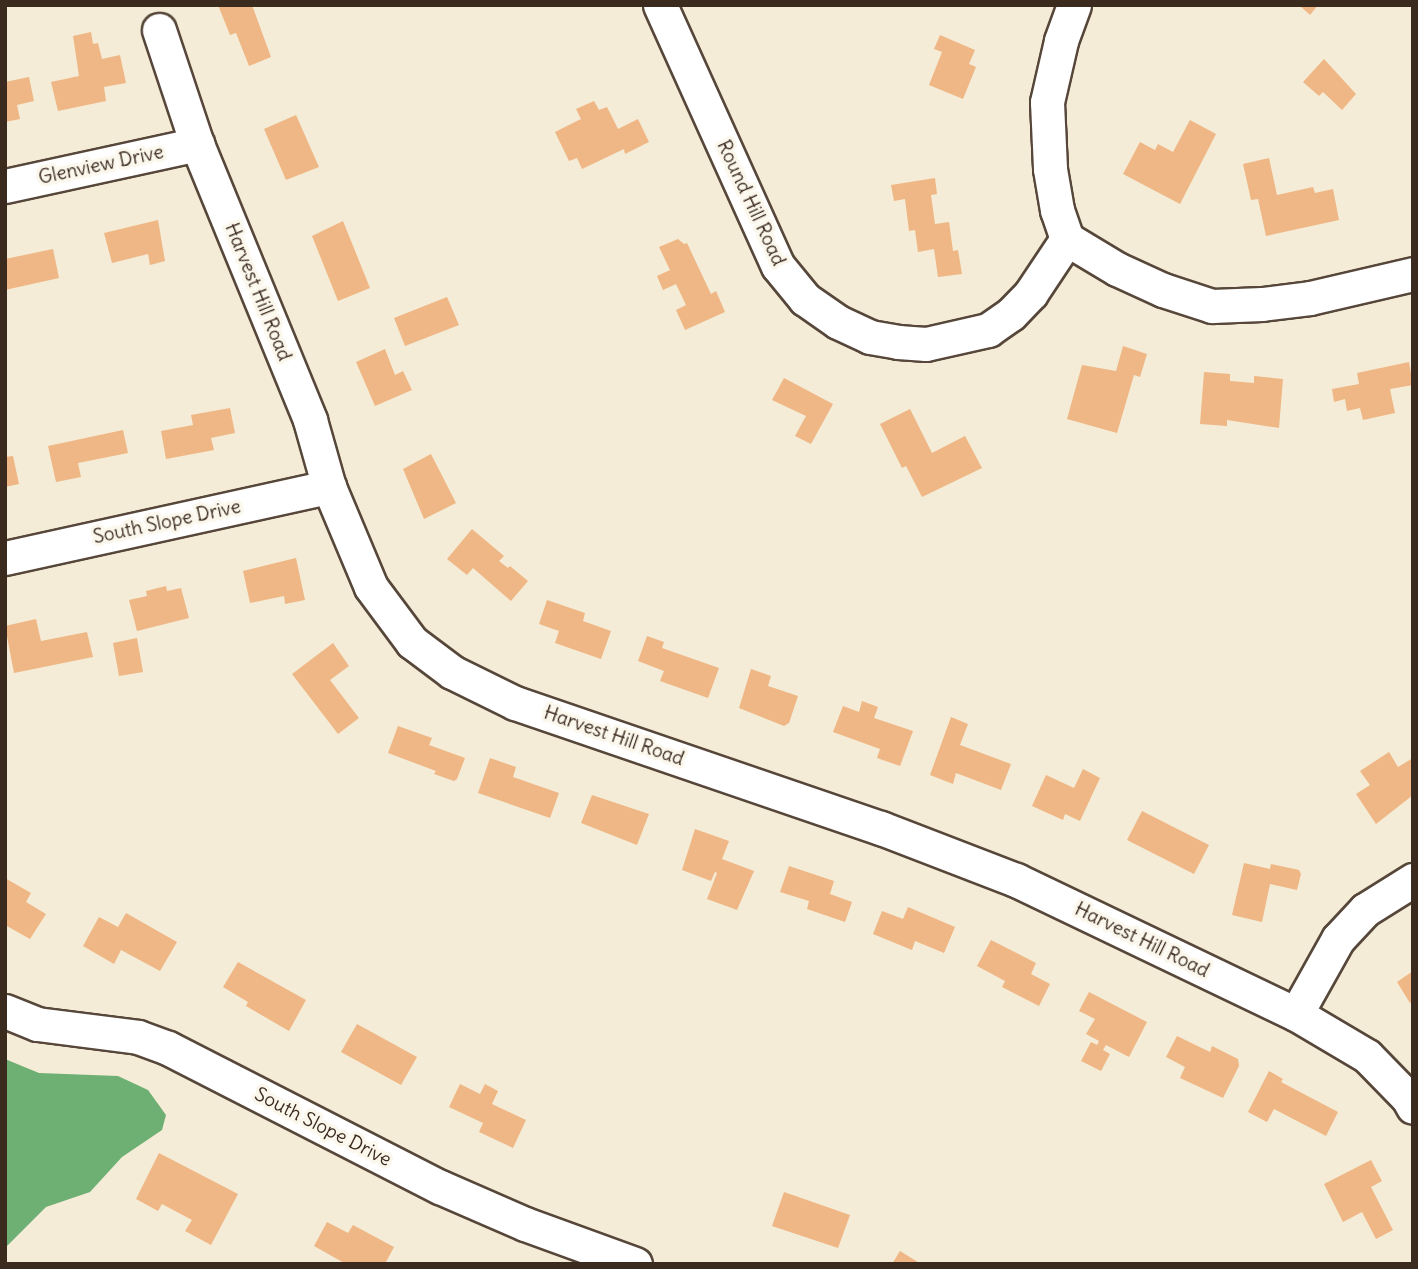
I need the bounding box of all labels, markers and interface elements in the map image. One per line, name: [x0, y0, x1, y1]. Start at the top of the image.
street label: Round Hill Road: [712, 137, 790, 269]
street label: Glenview Drive: [36, 141, 166, 189]
street label: Harvest Hill Road: [220, 220, 296, 364]
street label: South Slope Drive: [91, 495, 243, 549]
street label: Harvest Hill Road: [541, 701, 687, 771]
street label: Harvest Hill Road: [1071, 898, 1213, 982]
street label: South Slope Drive: [251, 1083, 395, 1171]

